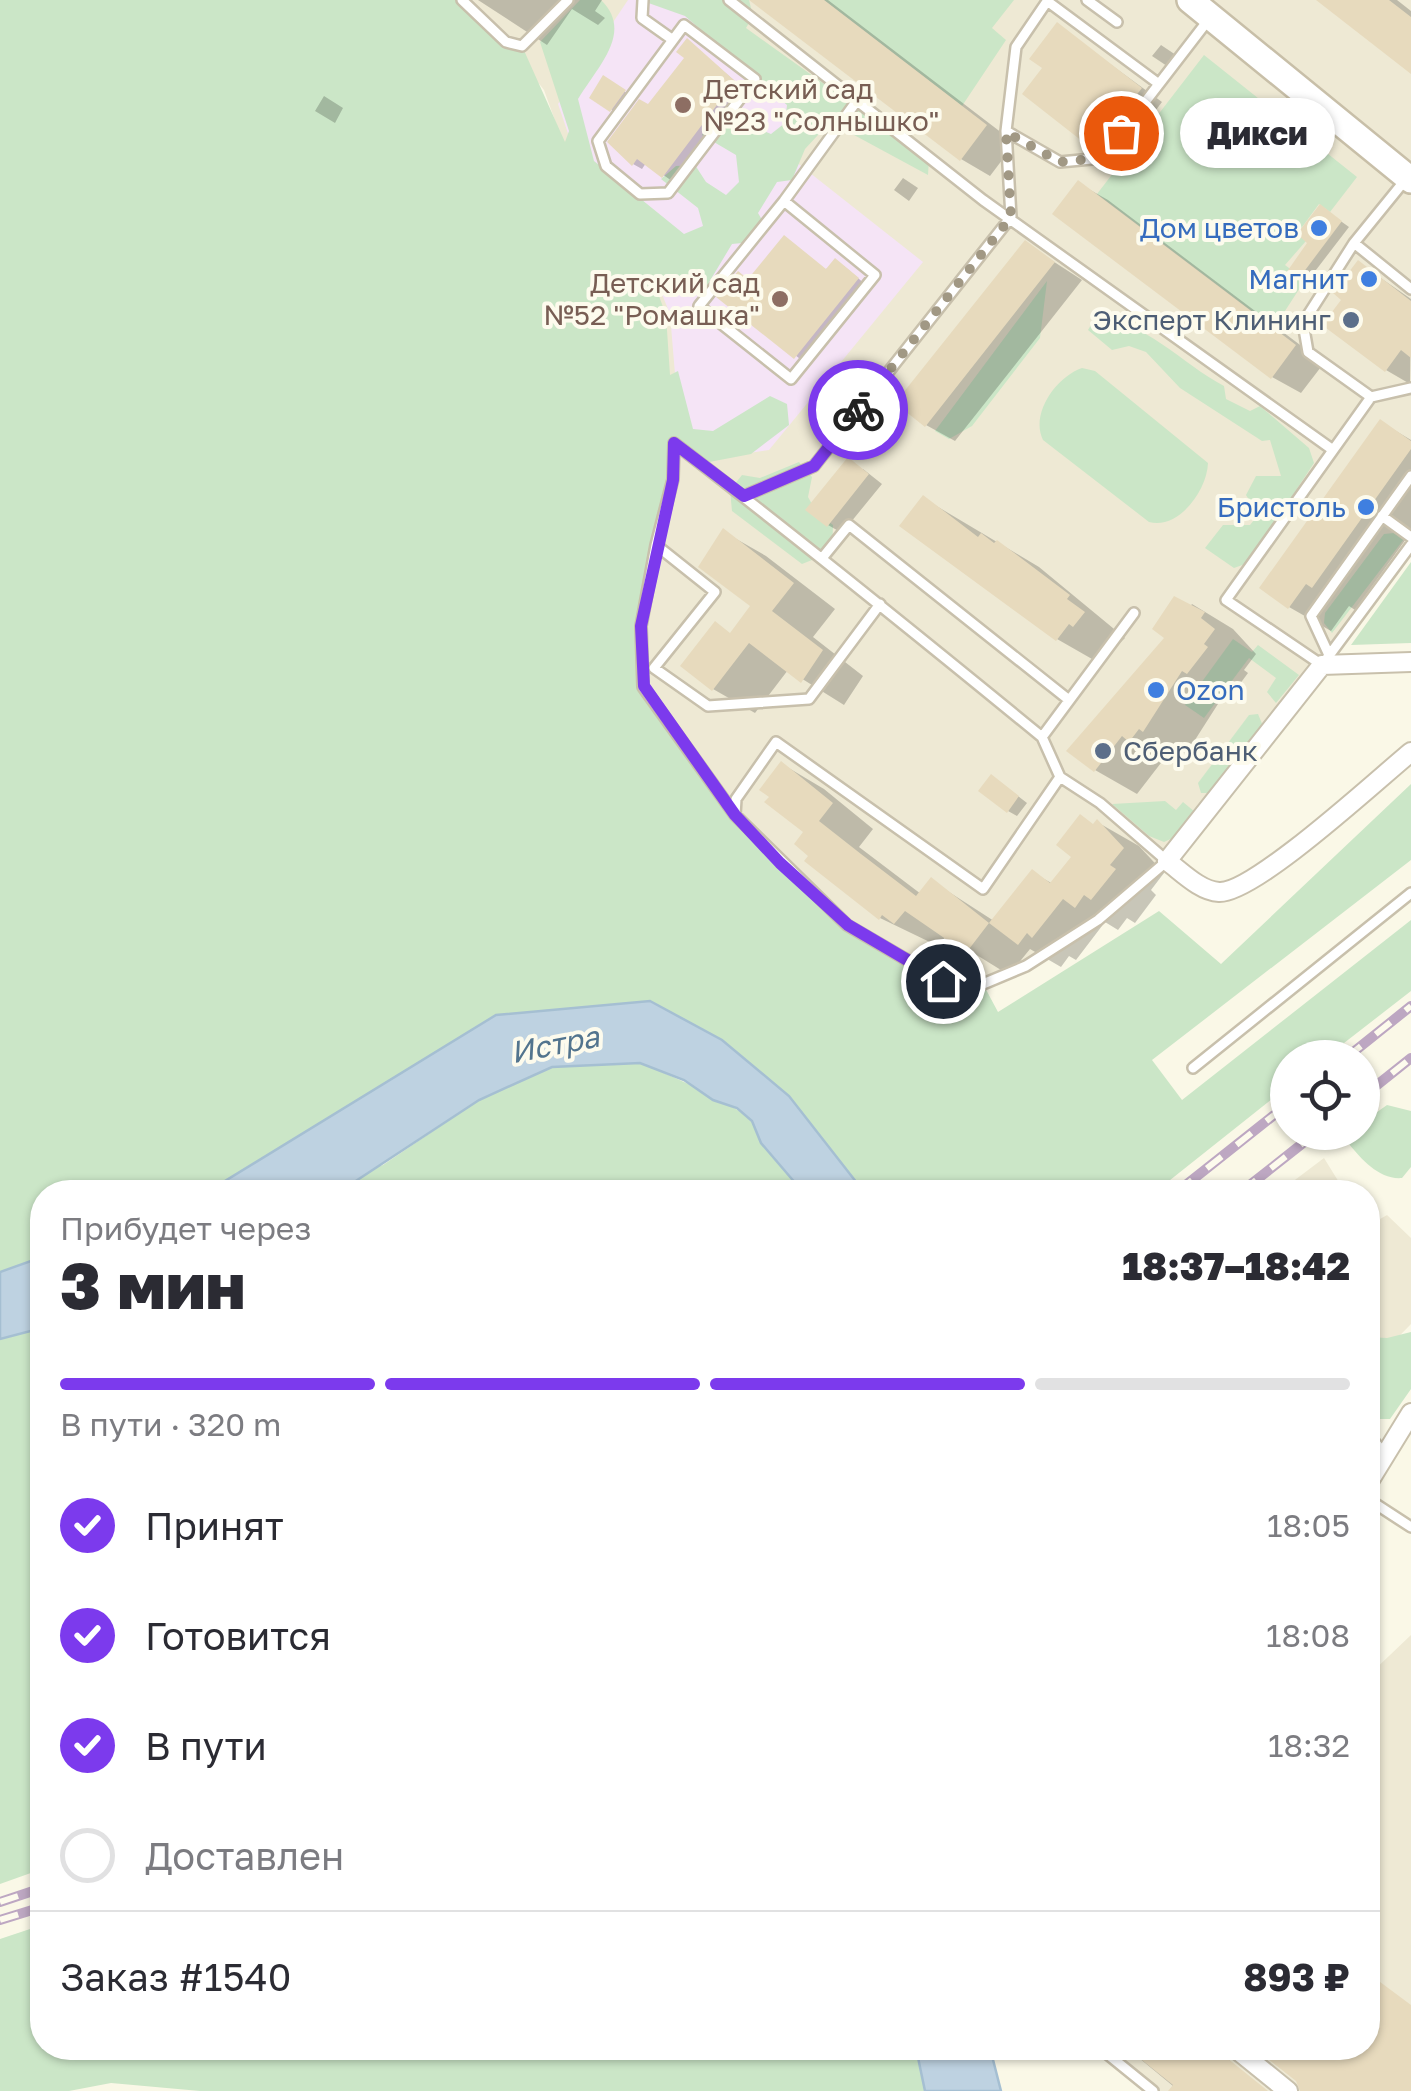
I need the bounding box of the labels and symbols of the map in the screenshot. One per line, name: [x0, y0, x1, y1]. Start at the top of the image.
place label: Детский сад №23 "Солнышко": [703, 72, 939, 137]
pin: [1079, 91, 1164, 176]
marker: Детский сад №23 "Солнышко": [672, 94, 694, 116]
callout: Дикси: [1181, 98, 1336, 168]
place label: Дом цветов: [1140, 211, 1299, 244]
marker: Дом цветов: [1308, 217, 1330, 239]
place label: Магнит: [1248, 262, 1349, 295]
place label: Детский сад №52 "Ромашка": [543, 266, 760, 331]
marker: Магнит: [1358, 268, 1380, 290]
marker: Детский сад №52 "Ромашка": [769, 288, 791, 310]
place label: Эксперт Клининг: [1093, 303, 1331, 336]
marker: Эксперт Клининг: [1340, 309, 1362, 331]
courier: [808, 360, 908, 460]
place label: Бристоль: [1217, 490, 1346, 523]
marker: Бристоль: [1355, 496, 1377, 518]
place label: Ozon: [1176, 673, 1245, 706]
marker: Ozon: [1145, 679, 1167, 701]
place label: Сбербанк: [1123, 734, 1258, 767]
marker: Сбербанк: [1092, 740, 1114, 762]
pin: [901, 939, 986, 1024]
water label: Истра: [508, 1018, 603, 1070]

